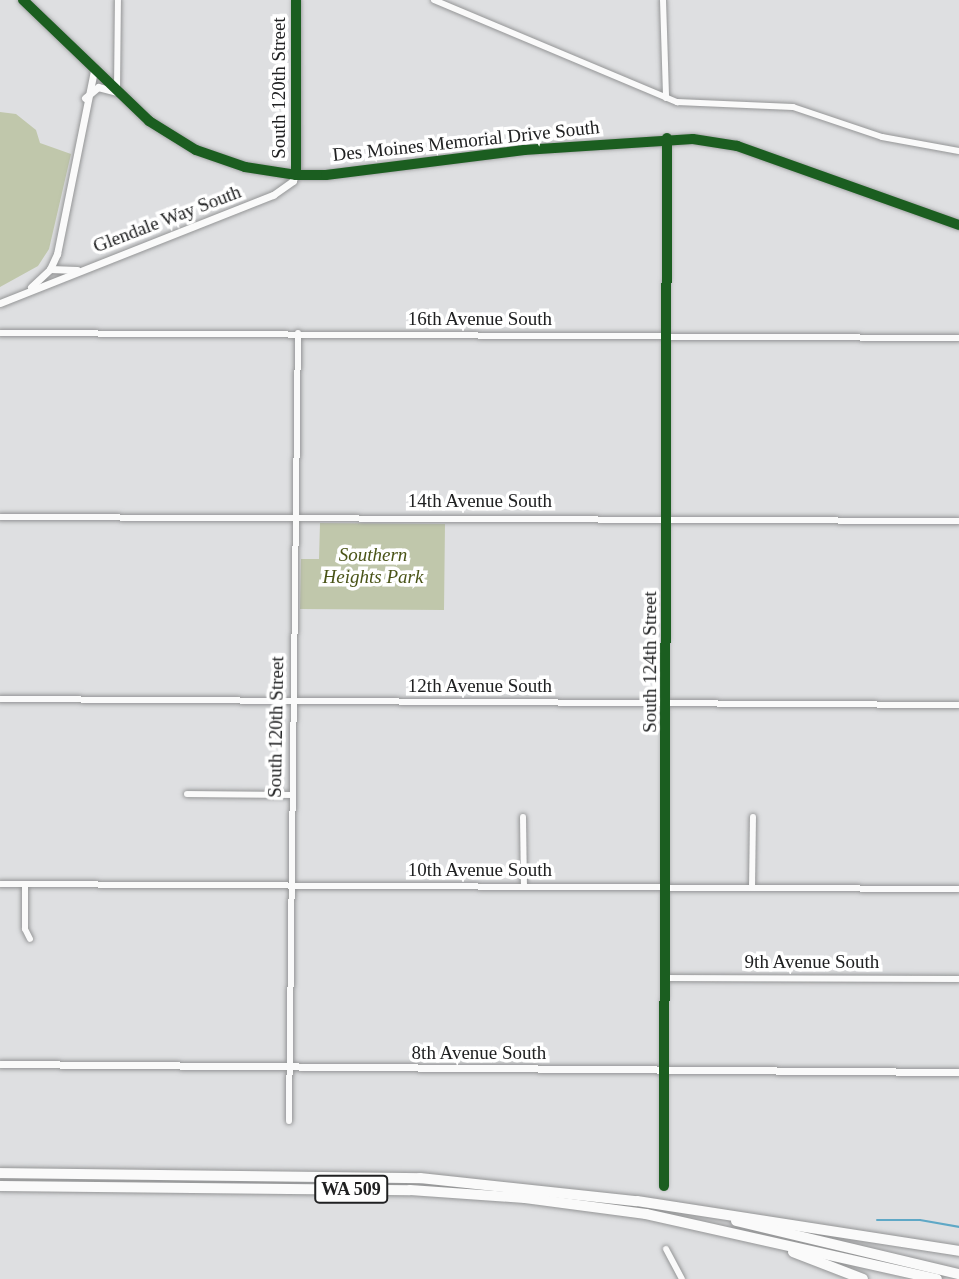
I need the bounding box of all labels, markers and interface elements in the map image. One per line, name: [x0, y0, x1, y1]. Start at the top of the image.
street label: South 120th Street: [268, 17, 290, 159]
street label: Des Moines Memorial Drive South: [332, 116, 600, 166]
street label: Glendale Way South: [90, 180, 244, 258]
street label: 16th Avenue South: [407, 308, 553, 330]
street label: 14th Avenue South: [407, 490, 553, 512]
park label: Southern Heights Park: [323, 544, 423, 588]
street label: South 124th Street: [639, 591, 661, 733]
street label: South 120th Street: [263, 656, 289, 798]
street label: 12th Avenue South: [407, 675, 553, 697]
street label: 10th Avenue South: [407, 859, 553, 881]
street label: 9th Avenue South: [744, 951, 880, 973]
street label: 8th Avenue South: [411, 1042, 547, 1064]
road number: WA 509: [312, 1174, 390, 1204]

